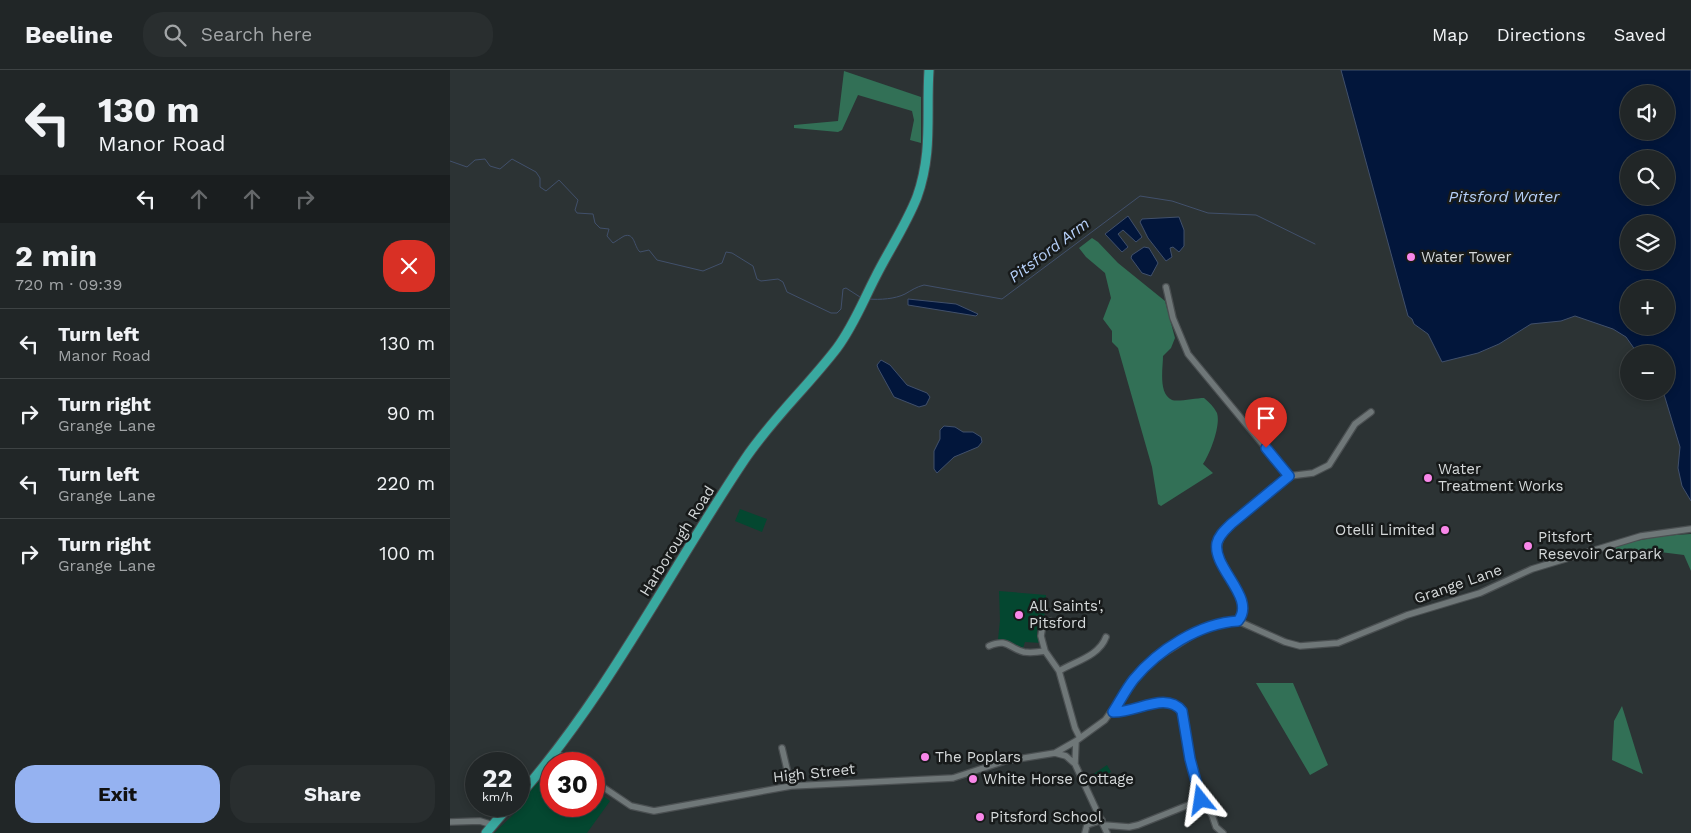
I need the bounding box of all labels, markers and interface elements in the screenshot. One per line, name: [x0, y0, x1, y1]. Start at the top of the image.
search box: [143, 12, 493, 57]
text: Beeline: [25, 21, 113, 49]
icon: search: [161, 21, 189, 49]
text: Search here: [201, 23, 312, 46]
text: Map: [1432, 24, 1469, 45]
text: Directions: [1497, 24, 1586, 45]
text: Saved: [1614, 24, 1666, 45]
map controls: [1620, 85, 1675, 400]
button: sound: [1620, 85, 1675, 140]
text: 130 m: [98, 89, 199, 131]
icon: left: [15, 90, 80, 155]
text: Manor Road: [98, 131, 226, 156]
button: search: [1620, 150, 1675, 205]
icon: left: [132, 185, 160, 213]
icon: ahead: [185, 185, 213, 213]
icon: ahead: [238, 185, 266, 213]
icon: right: [291, 185, 319, 213]
water label: Pitsford Water: [1448, 187, 1560, 206]
water label: Pitsford Arm: [1005, 213, 1093, 287]
button: layers: [1620, 215, 1675, 270]
text: 2 min: [15, 238, 97, 273]
button: close: [383, 240, 435, 292]
place label: Water Tower: [1421, 248, 1512, 266]
marker: Water Tower: [1405, 251, 1417, 263]
text: 720 m · 09:39: [15, 275, 122, 294]
button: +: [1620, 280, 1675, 335]
text: Turn left: [58, 323, 139, 346]
icon: left: [15, 330, 43, 358]
text: 130 m: [380, 332, 435, 355]
button: −: [1620, 345, 1675, 400]
text: Manor Road: [58, 346, 151, 365]
text: Turn right: [58, 393, 151, 416]
pin: [1245, 397, 1287, 448]
icon: right: [15, 400, 43, 428]
text: 90 m: [387, 402, 435, 425]
icon: arrive: [1252, 404, 1280, 432]
text: Grange Lane: [58, 416, 156, 435]
place label: Water Treatment Works: [1438, 460, 1564, 495]
text: Turn left: [58, 463, 139, 486]
icon: left: [15, 470, 43, 498]
text: 220 m: [376, 472, 435, 495]
marker: Water Treatment Works: [1422, 472, 1434, 484]
street label: Harborough Road: [636, 482, 718, 600]
text: Grange Lane: [58, 486, 156, 505]
place label: Otelli Limited: [1335, 521, 1435, 539]
marker: Otelli Limited: [1439, 524, 1451, 536]
place label: Pitsfort Resevoir Carpark: [1538, 528, 1662, 563]
text: Turn right: [58, 533, 151, 556]
icon: right: [15, 540, 43, 568]
marker: Pitsfort Resevoir Carpark: [1522, 540, 1534, 552]
text: 100 m: [379, 542, 435, 565]
text: Grange Lane: [58, 556, 156, 575]
street label: Grange Lane: [1412, 561, 1504, 607]
place label: All Saints', Pitsford: [1029, 597, 1104, 632]
marker: All Saints', Pitsford: [1013, 609, 1025, 621]
place label: The Poplars: [935, 748, 1021, 766]
marker: The Poplars: [919, 751, 931, 763]
speed limit sign: 30: [540, 752, 605, 817]
street label: High Street: [772, 760, 857, 786]
text: 22: [483, 764, 512, 793]
button: Exit: [15, 765, 220, 823]
button: Share: [230, 765, 435, 823]
place label: White Horse Cottage: [983, 770, 1134, 788]
marker: White Horse Cottage: [967, 773, 979, 785]
position arrow: [1174, 773, 1226, 825]
text: km/h: [482, 790, 513, 804]
place label: Pitsford School: [990, 808, 1103, 826]
marker: Pitsford School: [974, 811, 986, 823]

